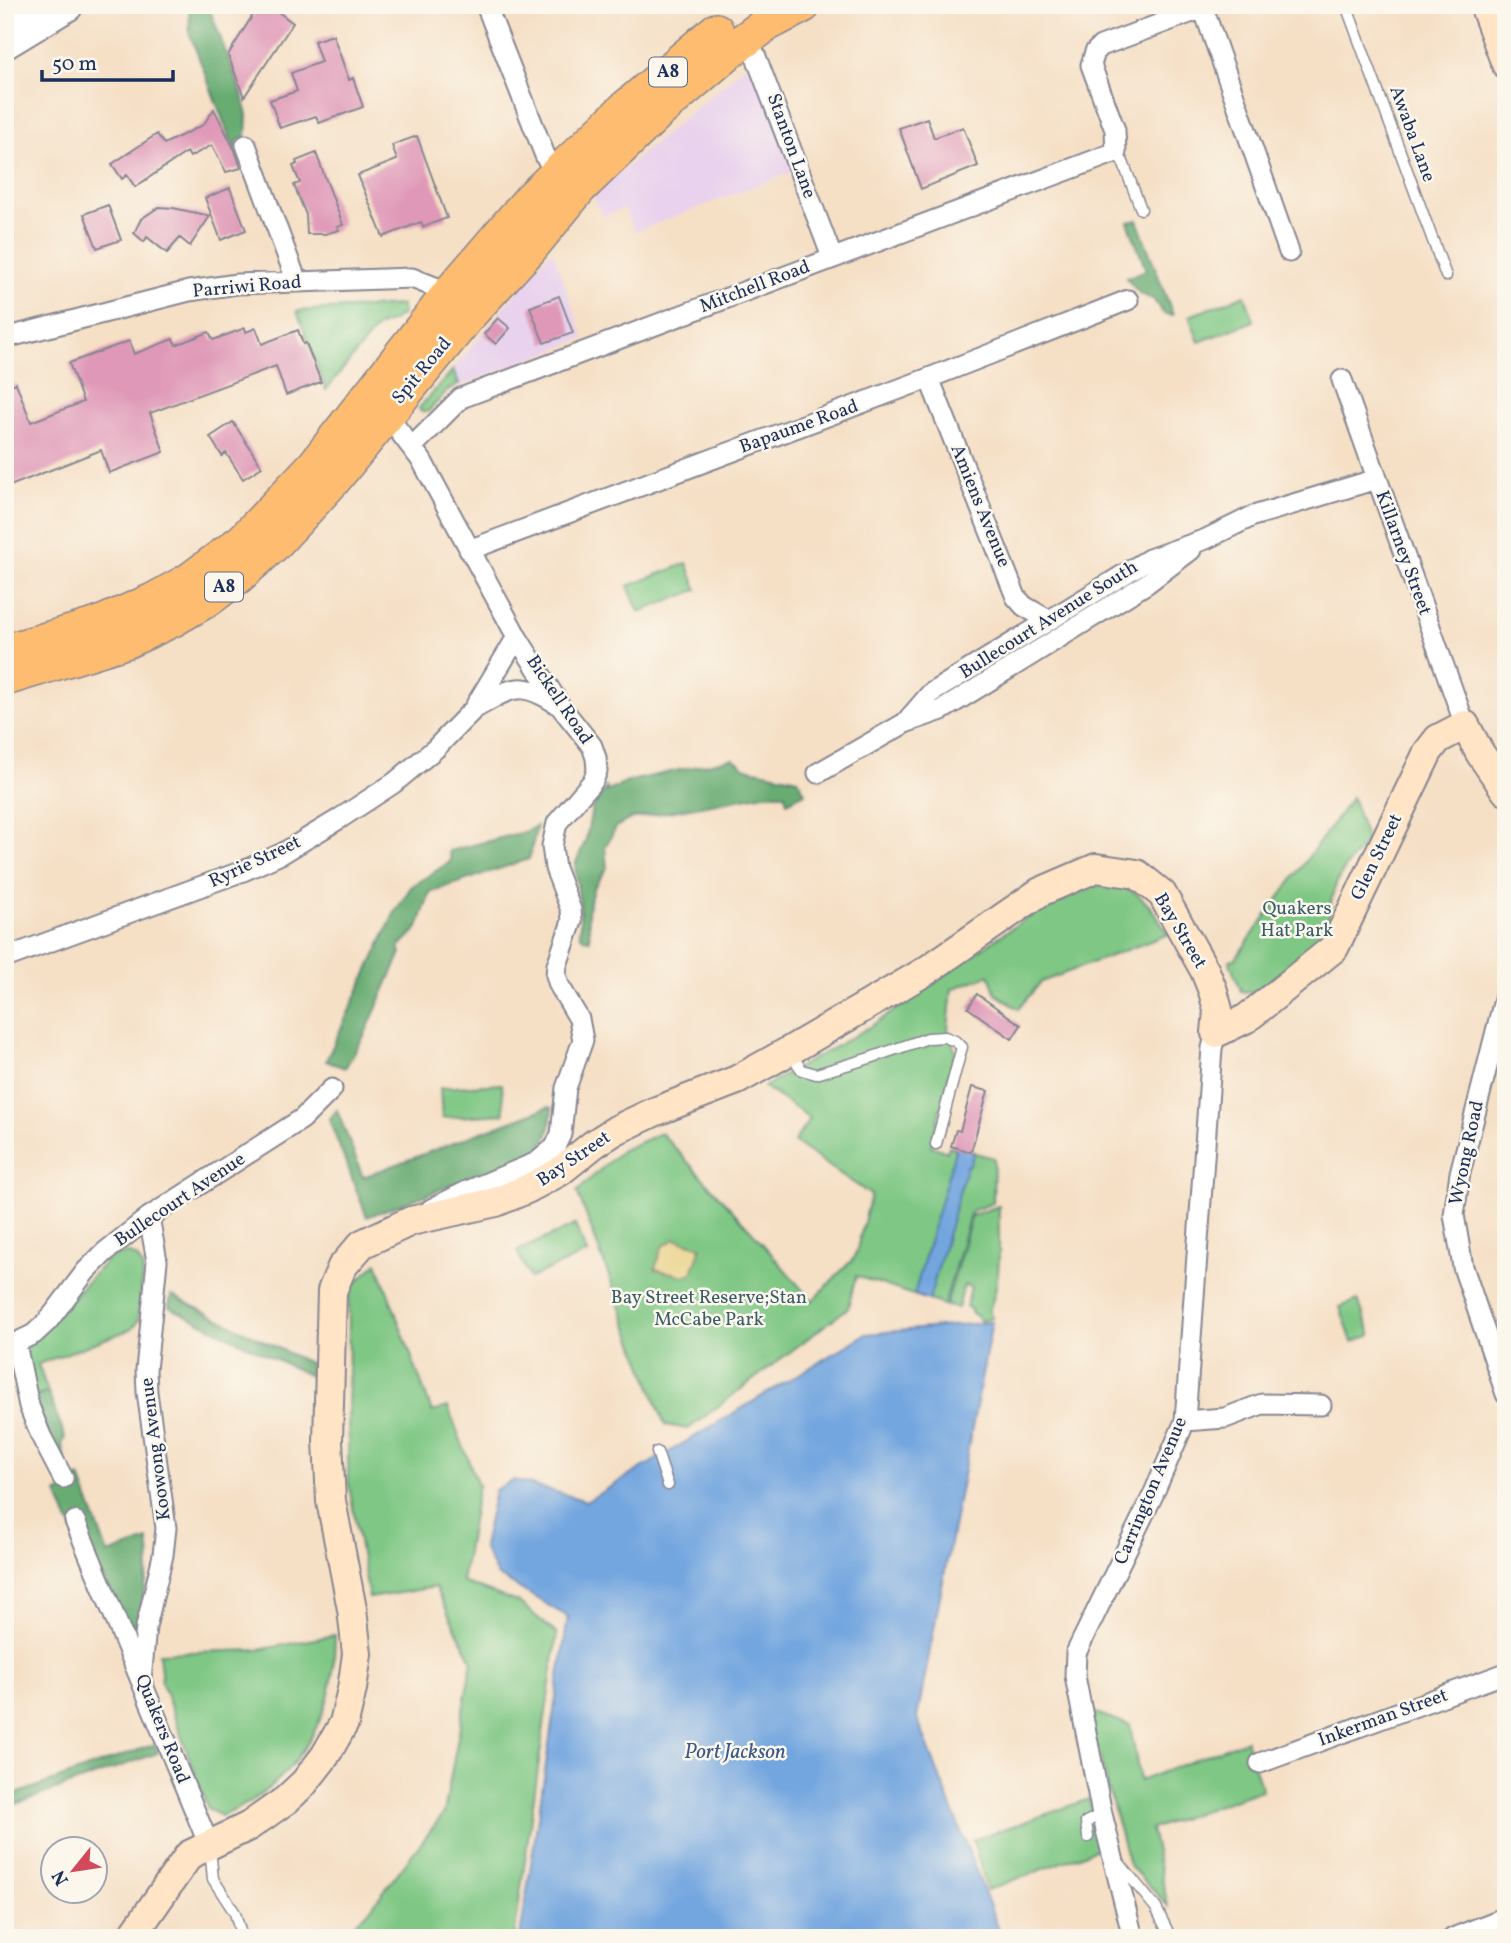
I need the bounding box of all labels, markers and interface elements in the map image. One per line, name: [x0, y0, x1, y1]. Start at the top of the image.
scale bar: [42, 38, 173, 82]
text: 50 m: [52, 50, 97, 79]
road number: A8: [649, 58, 687, 86]
street label: Awaba Lane: [1383, 82, 1441, 186]
street label: Stanton Lane: [760, 90, 822, 202]
street label: Mitchell Road: [696, 254, 814, 320]
street label: Parriwi Road: [191, 269, 303, 305]
street label: Spit Road: [386, 332, 458, 410]
street label: Bapaume Road: [736, 393, 862, 461]
street label: Amiens Avenue: [944, 441, 1016, 571]
street label: Killarney Street: [1368, 487, 1438, 619]
street label: Bullecourt Avenue South: [955, 554, 1143, 686]
road number: A8: [205, 572, 243, 602]
street label: Bickell Road: [520, 650, 598, 750]
street label: Glen Street: [1345, 809, 1409, 905]
street label: Ryrie Street: [205, 829, 306, 895]
street label: Bay Street: [1147, 888, 1213, 974]
park label: Quakers Hat Park: [1261, 896, 1333, 944]
street label: Wyong Road: [1443, 1098, 1491, 1208]
street label: Bay Street: [532, 1125, 616, 1193]
street label: Bullecourt Avenue: [109, 1146, 251, 1254]
park label: Bay Street Reserve;Stan McCabe Park: [611, 1285, 807, 1333]
street label: Koowong Avenue: [134, 1376, 178, 1522]
street label: Carrington Avenue: [1108, 1413, 1194, 1569]
street label: Quakers Road: [128, 1670, 196, 1788]
street label: Inkerman Street: [1315, 1682, 1452, 1754]
water label: Port Jackson: [684, 1738, 786, 1767]
north arrow: [38, 1834, 108, 1904]
text: N: [46, 1865, 76, 1890]

